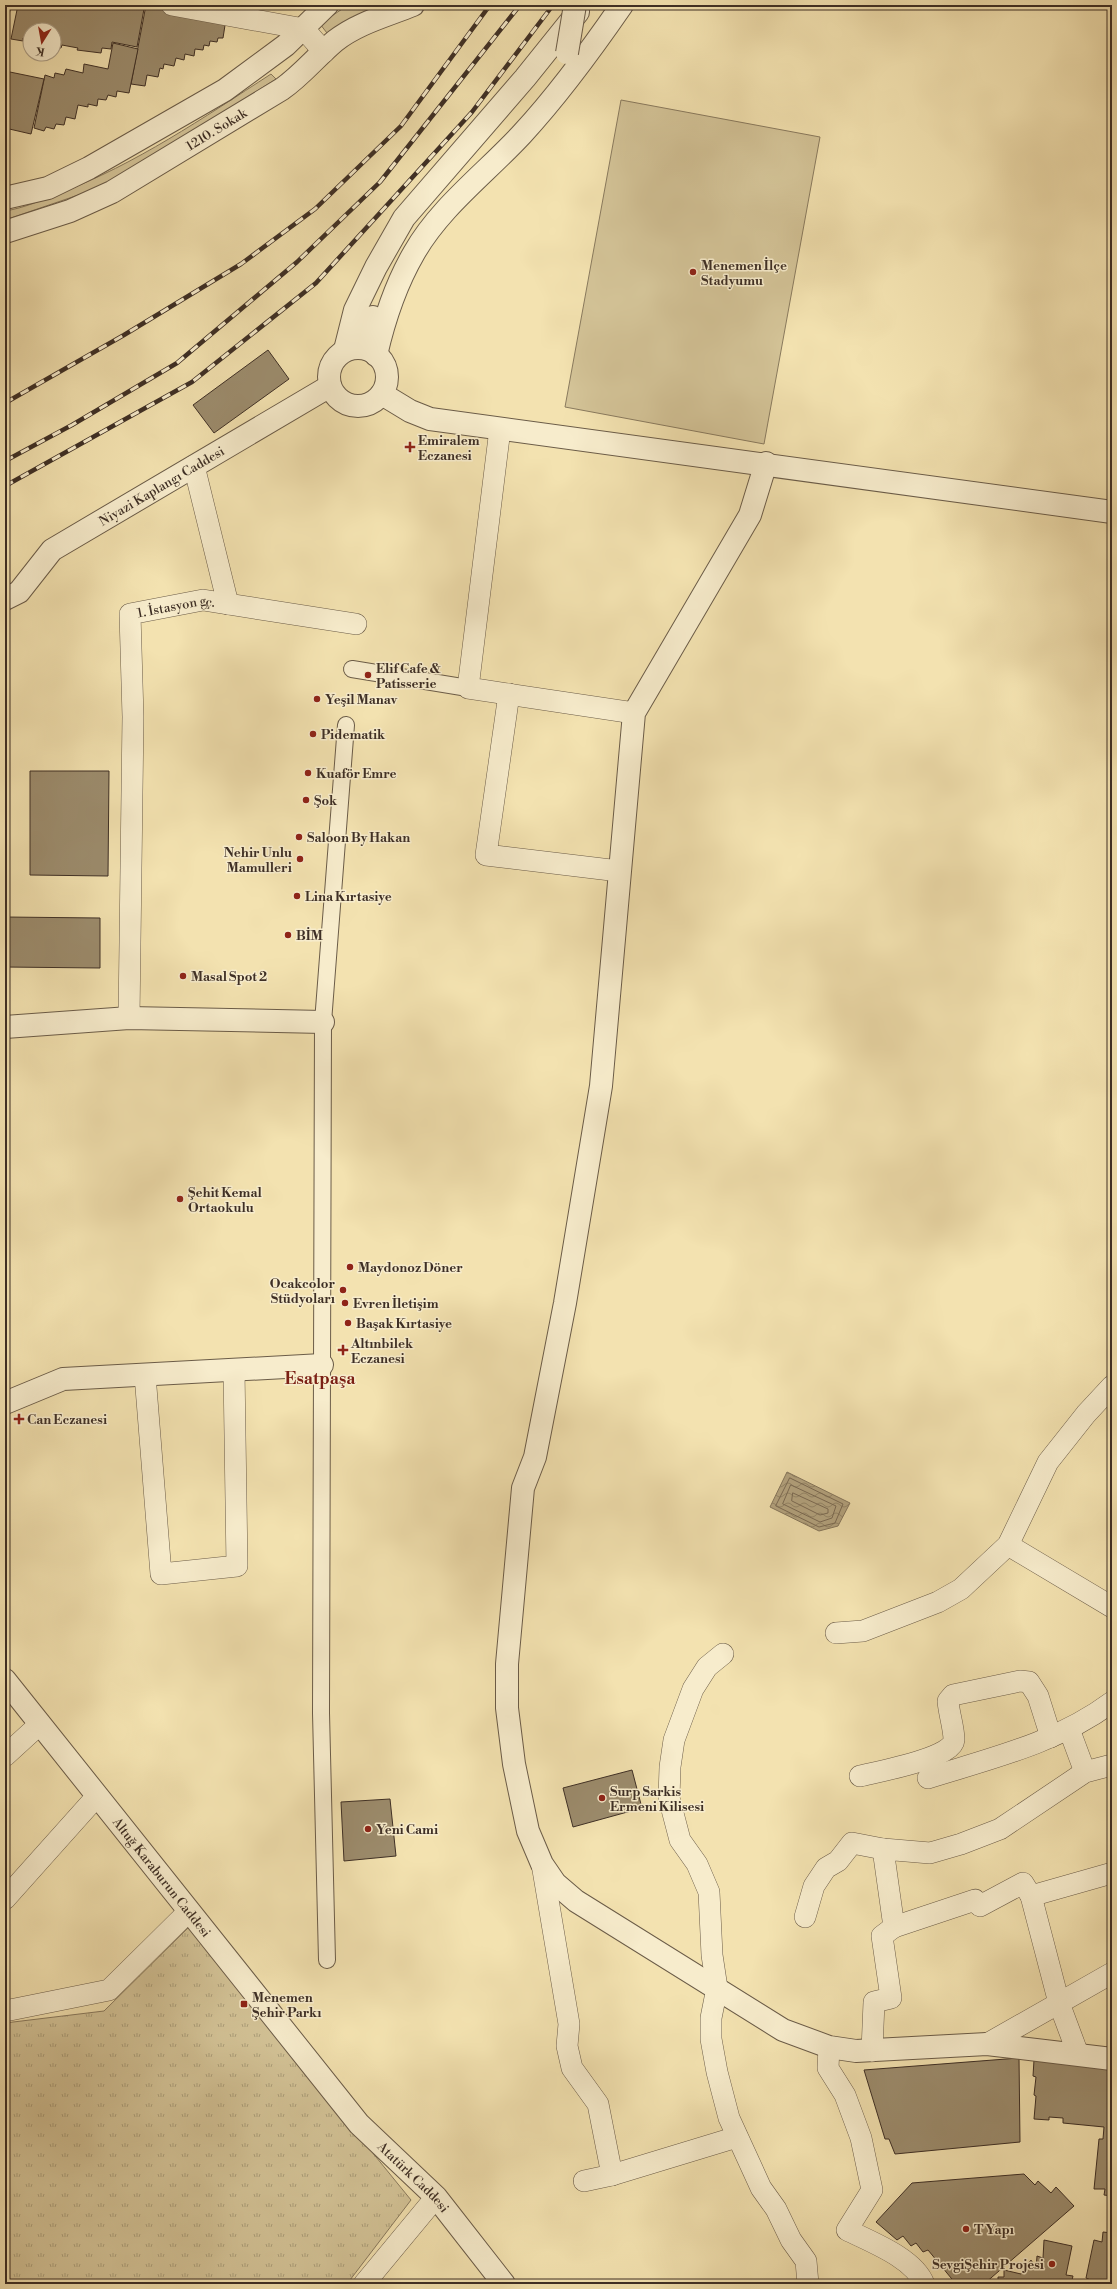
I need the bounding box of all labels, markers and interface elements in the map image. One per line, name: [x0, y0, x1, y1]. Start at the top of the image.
north arrow: [22, 22, 62, 62]
text: K: [34, 43, 46, 59]
street label: 1210. Sokak: [183, 105, 251, 154]
place label: Menemen İlçe Stadyumu: [701, 257, 787, 289]
marker: Menemen İlçe Stadyumu: [688, 267, 698, 277]
place label: Emiralem Eczanesi: [418, 433, 480, 464]
marker: Emiralem Eczanesi: [405, 442, 415, 452]
street label: Niyazi Kaplangı Caddesi: [96, 443, 227, 530]
street label: 1. İstasyon gç.: [136, 593, 216, 621]
place label: Elif Cafe & Patisserie: [376, 661, 441, 692]
marker: Elif Cafe & Patisserie: [363, 670, 373, 680]
place label: Yeşil Manav: [325, 692, 398, 708]
marker: Yeşil Manav: [312, 694, 322, 704]
place label: Pidematik: [321, 727, 386, 743]
marker: Pidematik: [308, 729, 318, 739]
place label: Kuaför Emre: [316, 766, 397, 782]
marker: Kuaför Emre: [303, 768, 313, 778]
place label: Şok: [314, 793, 338, 809]
marker: Şok: [301, 795, 311, 805]
place label: Saloon By Hakan: [307, 830, 410, 846]
marker: Saloon By Hakan: [294, 832, 304, 842]
place label: Nehir Unlu Mamulleri: [224, 845, 292, 876]
marker: Nehir Unlu Mamulleri: [295, 854, 305, 864]
place label: Lina Kırtasiye: [305, 889, 392, 905]
marker: Lina Kırtasiye: [292, 891, 302, 901]
place label: BİM: [296, 927, 323, 944]
marker: BİM: [283, 930, 293, 940]
place label: Masal Spot 2: [191, 969, 267, 985]
marker: Masal Spot 2: [178, 971, 188, 981]
place label: Şehit Kemal Ortaokulu: [188, 1185, 262, 1216]
marker: Şehit Kemal Ortaokulu: [175, 1194, 185, 1204]
place label: Maydonoz Döner: [358, 1260, 463, 1276]
marker: Maydonoz Döner: [345, 1262, 355, 1272]
place label: Ocakcolor Stüdyoları: [270, 1276, 335, 1307]
marker: Ocakcolor Stüdyoları: [338, 1285, 348, 1295]
place label: Evren İletişim: [353, 1295, 439, 1312]
marker: Evren İletişim: [340, 1298, 350, 1308]
place label: Başak Kırtasiye: [356, 1316, 452, 1332]
marker: Başak Kırtasiye: [343, 1318, 353, 1328]
place label: Altınbilek Eczanesi: [350, 1336, 414, 1367]
marker: Altınbilek Eczanesi: [338, 1345, 348, 1355]
district label: Esatpaşa: [285, 1368, 356, 1390]
place label: Can Eczanesi: [27, 1412, 107, 1428]
marker: Can Eczanesi: [14, 1414, 24, 1424]
place label: Surp Sarkis Ermeni Kilisesi: [610, 1784, 704, 1815]
marker: Surp Sarkis Ermeni Kilisesi: [597, 1793, 607, 1803]
street label: Altuğ Karaburun Caddesi: [108, 1814, 214, 1941]
place label: Yeni Cami: [376, 1822, 438, 1838]
marker: Yeni Cami: [363, 1824, 373, 1834]
place label: Menemen Şehir Parkı: [252, 1990, 321, 2021]
marker: Menemen Şehir Parkı: [239, 1999, 249, 2009]
street label: Atatürk Caddesi: [373, 2138, 452, 2216]
place label: T Yapı: [974, 2222, 1014, 2238]
marker: T Yapı: [961, 2224, 971, 2234]
place label: SevgiŞehir Projesi: [932, 2257, 1044, 2273]
marker: SevgiŞehir Projesi: [1047, 2259, 1057, 2269]

